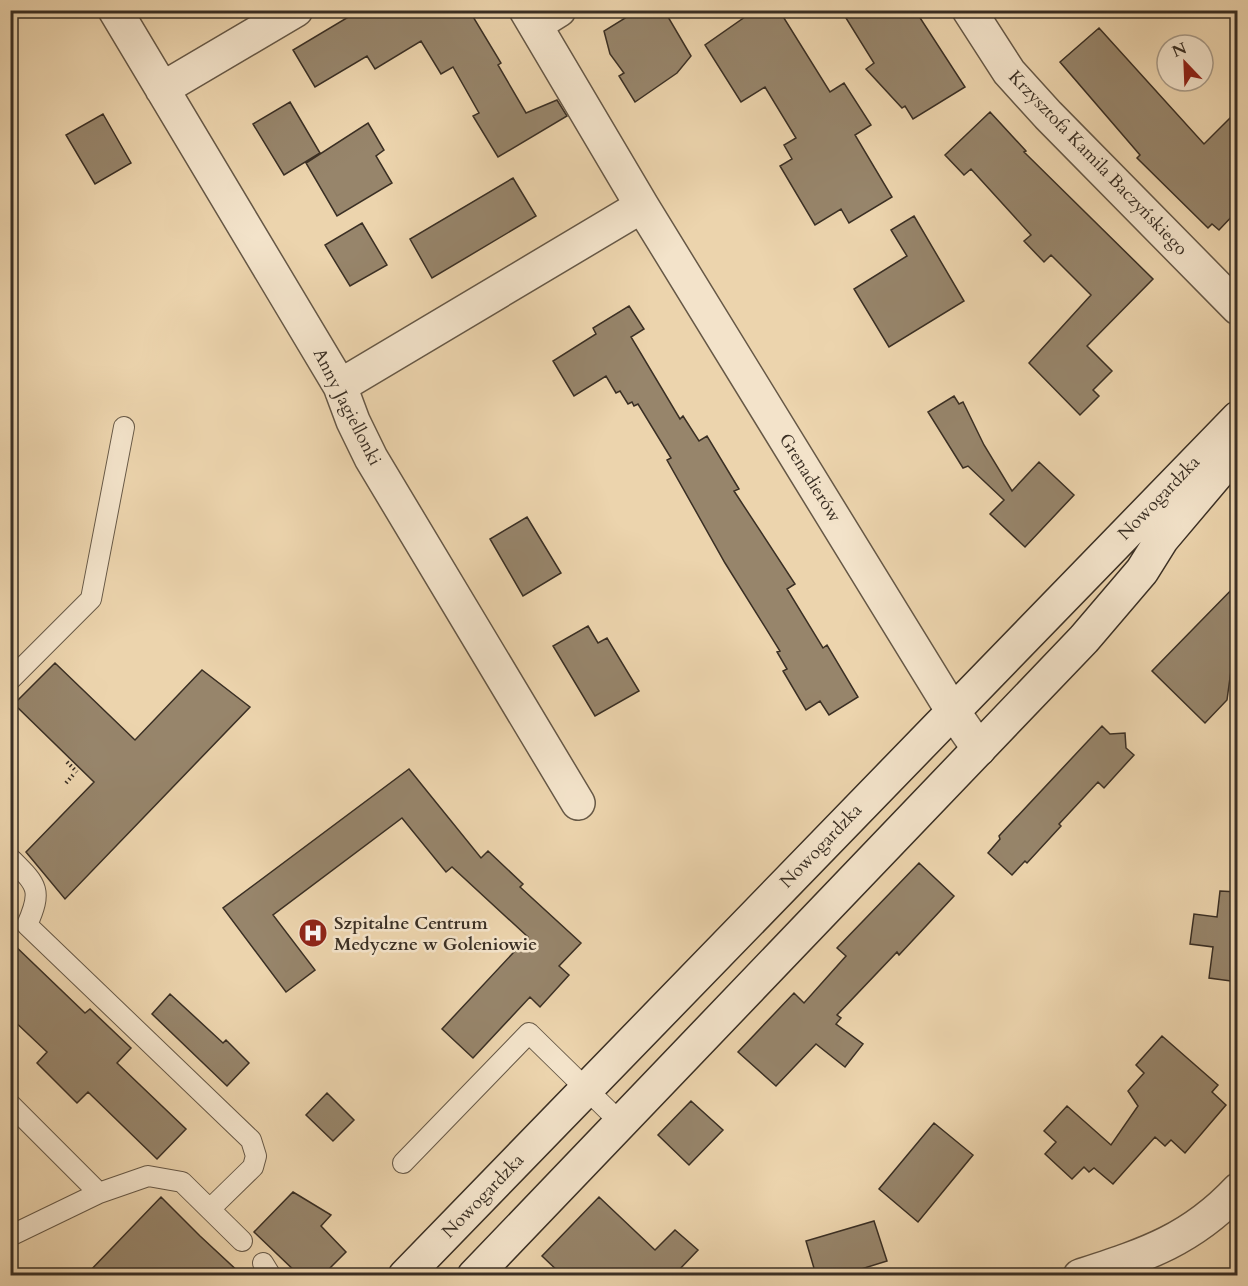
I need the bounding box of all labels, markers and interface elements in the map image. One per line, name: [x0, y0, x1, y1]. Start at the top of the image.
north arrow: [1155, 33, 1215, 93]
text: N: [1169, 37, 1190, 63]
street label: Krzysztofa Kamila Baczyńskiego: [1003, 65, 1193, 261]
street label: Anny Jagiellonki: [307, 344, 387, 470]
street label: Grenadierów: [773, 429, 848, 528]
street label: Nowogardzka: [1112, 450, 1206, 546]
street label: Nowogardzka: [774, 798, 868, 894]
place label: Szpitalne Centrum Medyczne w Goleniowie: [334, 911, 537, 957]
hospital icon: Szpitalne Centrum Medyczne w Goleniowie: [297, 917, 329, 949]
street label: Nowogardzka: [436, 1148, 530, 1244]

